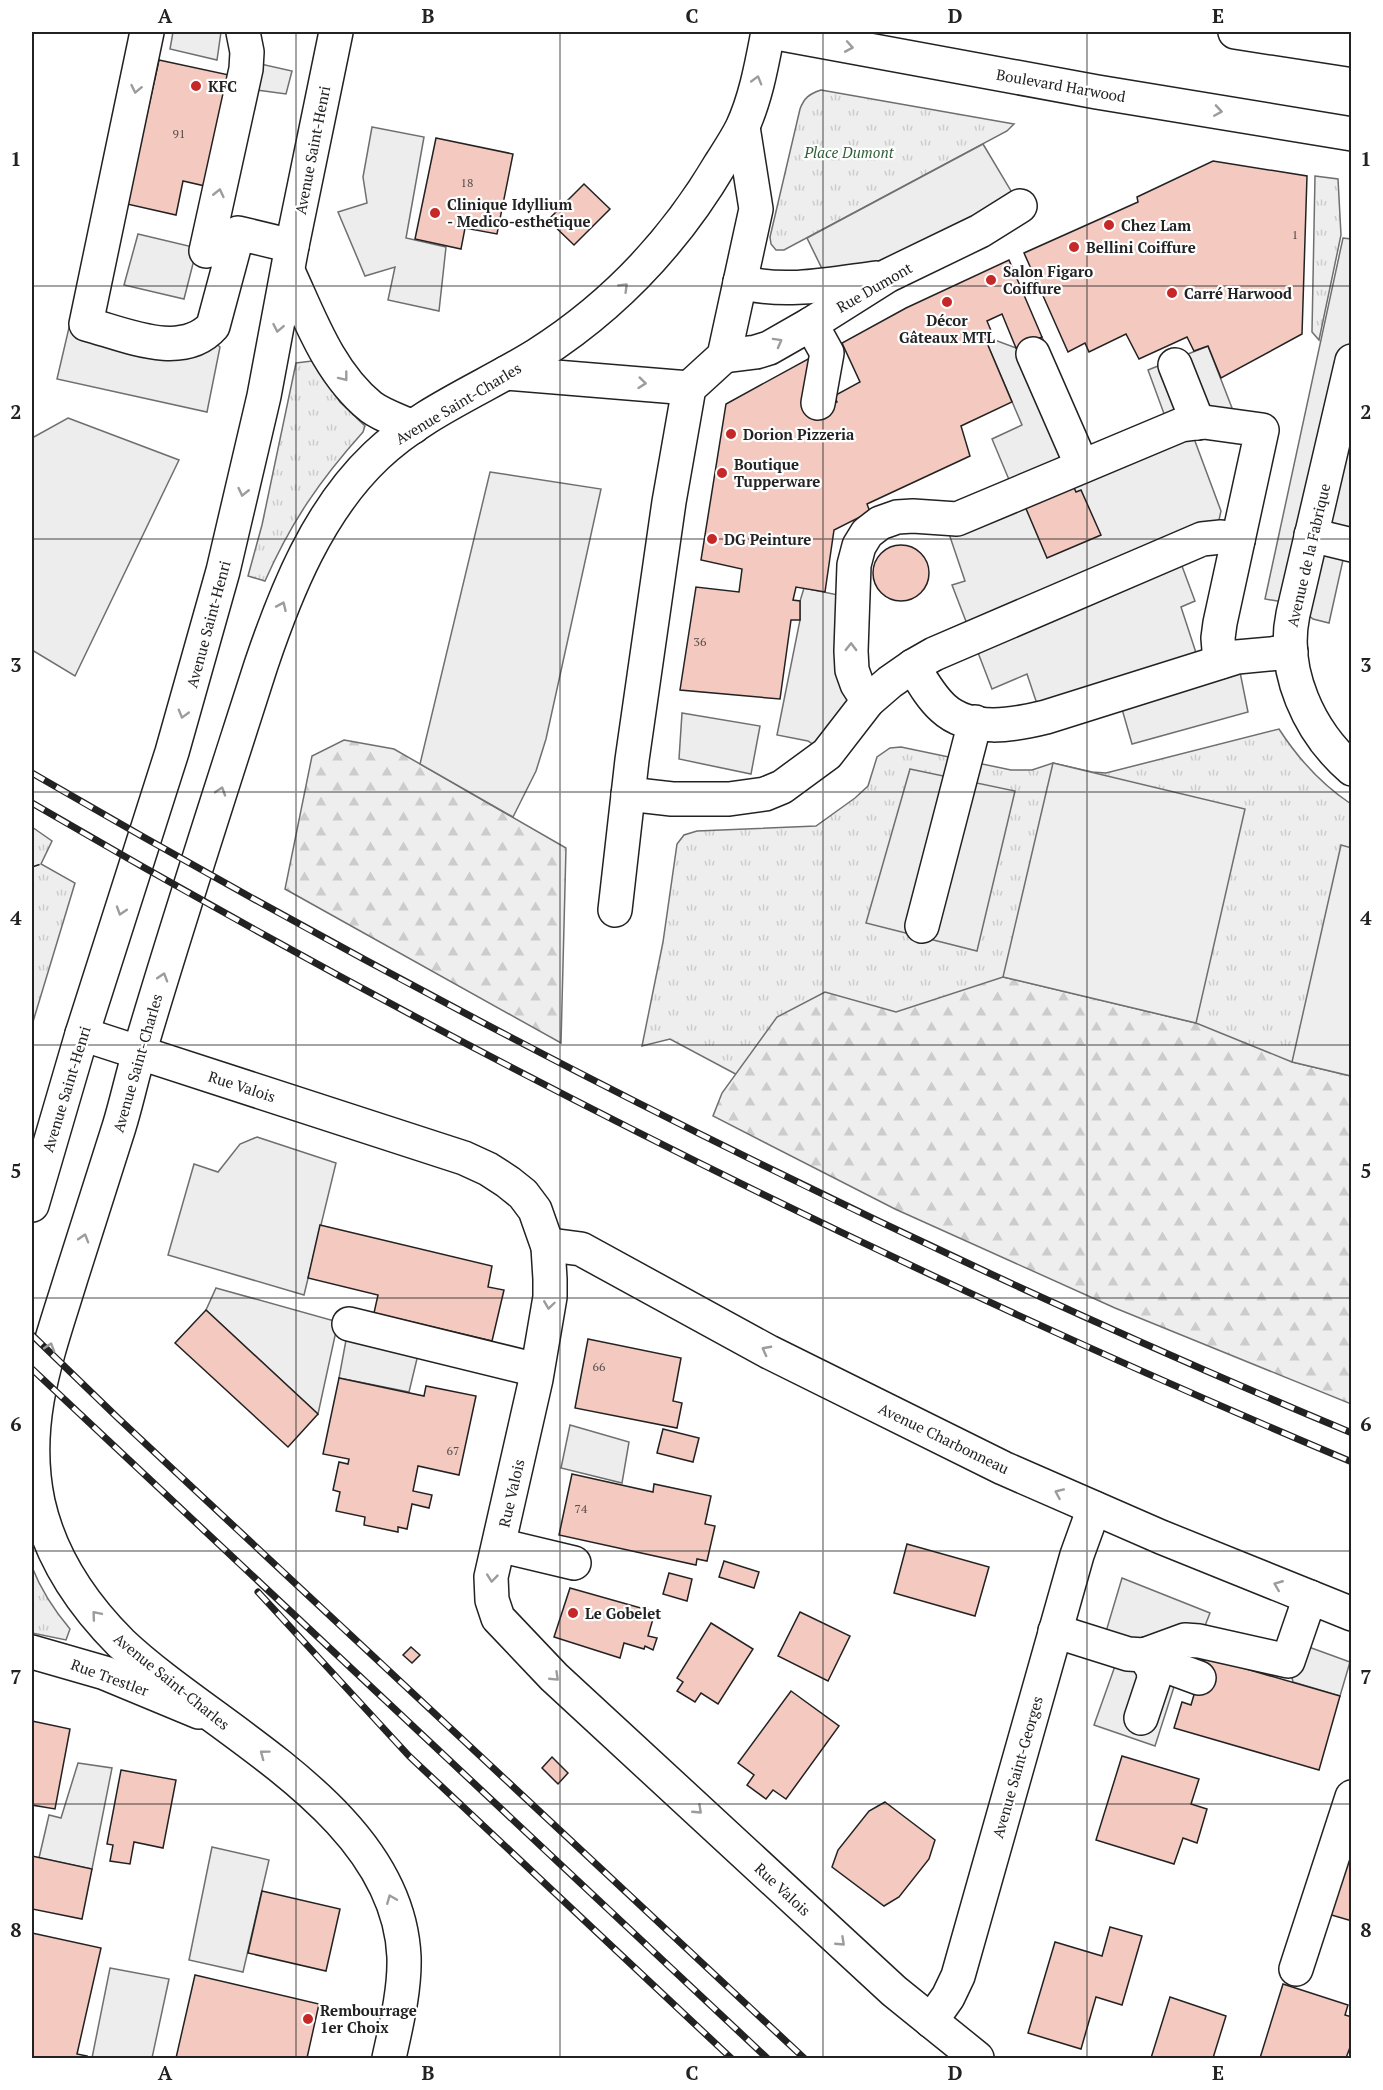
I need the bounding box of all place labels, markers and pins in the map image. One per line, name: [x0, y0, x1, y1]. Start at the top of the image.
place label: KFC: [208, 76, 237, 96]
marker: KFC: [189, 79, 203, 93]
place label: Clinique Idyllium - Medico-esthetique: [447, 194, 591, 231]
marker: Clinique Idyllium - Medico-esthetique: [428, 206, 442, 220]
place label: Chez Lam: [1121, 215, 1191, 235]
marker: Chez Lam: [1102, 218, 1116, 232]
place label: Bellini Coiffure: [1086, 237, 1196, 257]
marker: Bellini Coiffure: [1067, 240, 1081, 254]
place label: Salon Figaro Coiffure: [1003, 261, 1093, 298]
marker: Salon Figaro Coiffure: [984, 273, 998, 287]
place label: Carré Harwood: [1184, 283, 1292, 303]
marker: Carré Harwood: [1165, 286, 1179, 300]
marker: Décor Gâteaux MTL: [940, 295, 954, 309]
place label: Décor Gâteaux MTL: [899, 310, 995, 347]
place label: Dorion Pizzeria: [743, 424, 855, 444]
marker: Dorion Pizzeria: [724, 427, 738, 441]
place label: Boutique Tupperware: [734, 454, 820, 491]
marker: Boutique Tupperware: [715, 466, 729, 480]
place label: DG Peinture: [724, 529, 811, 549]
marker: DG Peinture: [705, 532, 719, 546]
place label: Le Gobelet: [585, 1603, 661, 1623]
marker: Le Gobelet: [566, 1606, 580, 1620]
place label: Rembourrage 1er Choix: [320, 2000, 417, 2037]
marker: Rembourrage 1er Choix: [301, 2012, 315, 2026]

